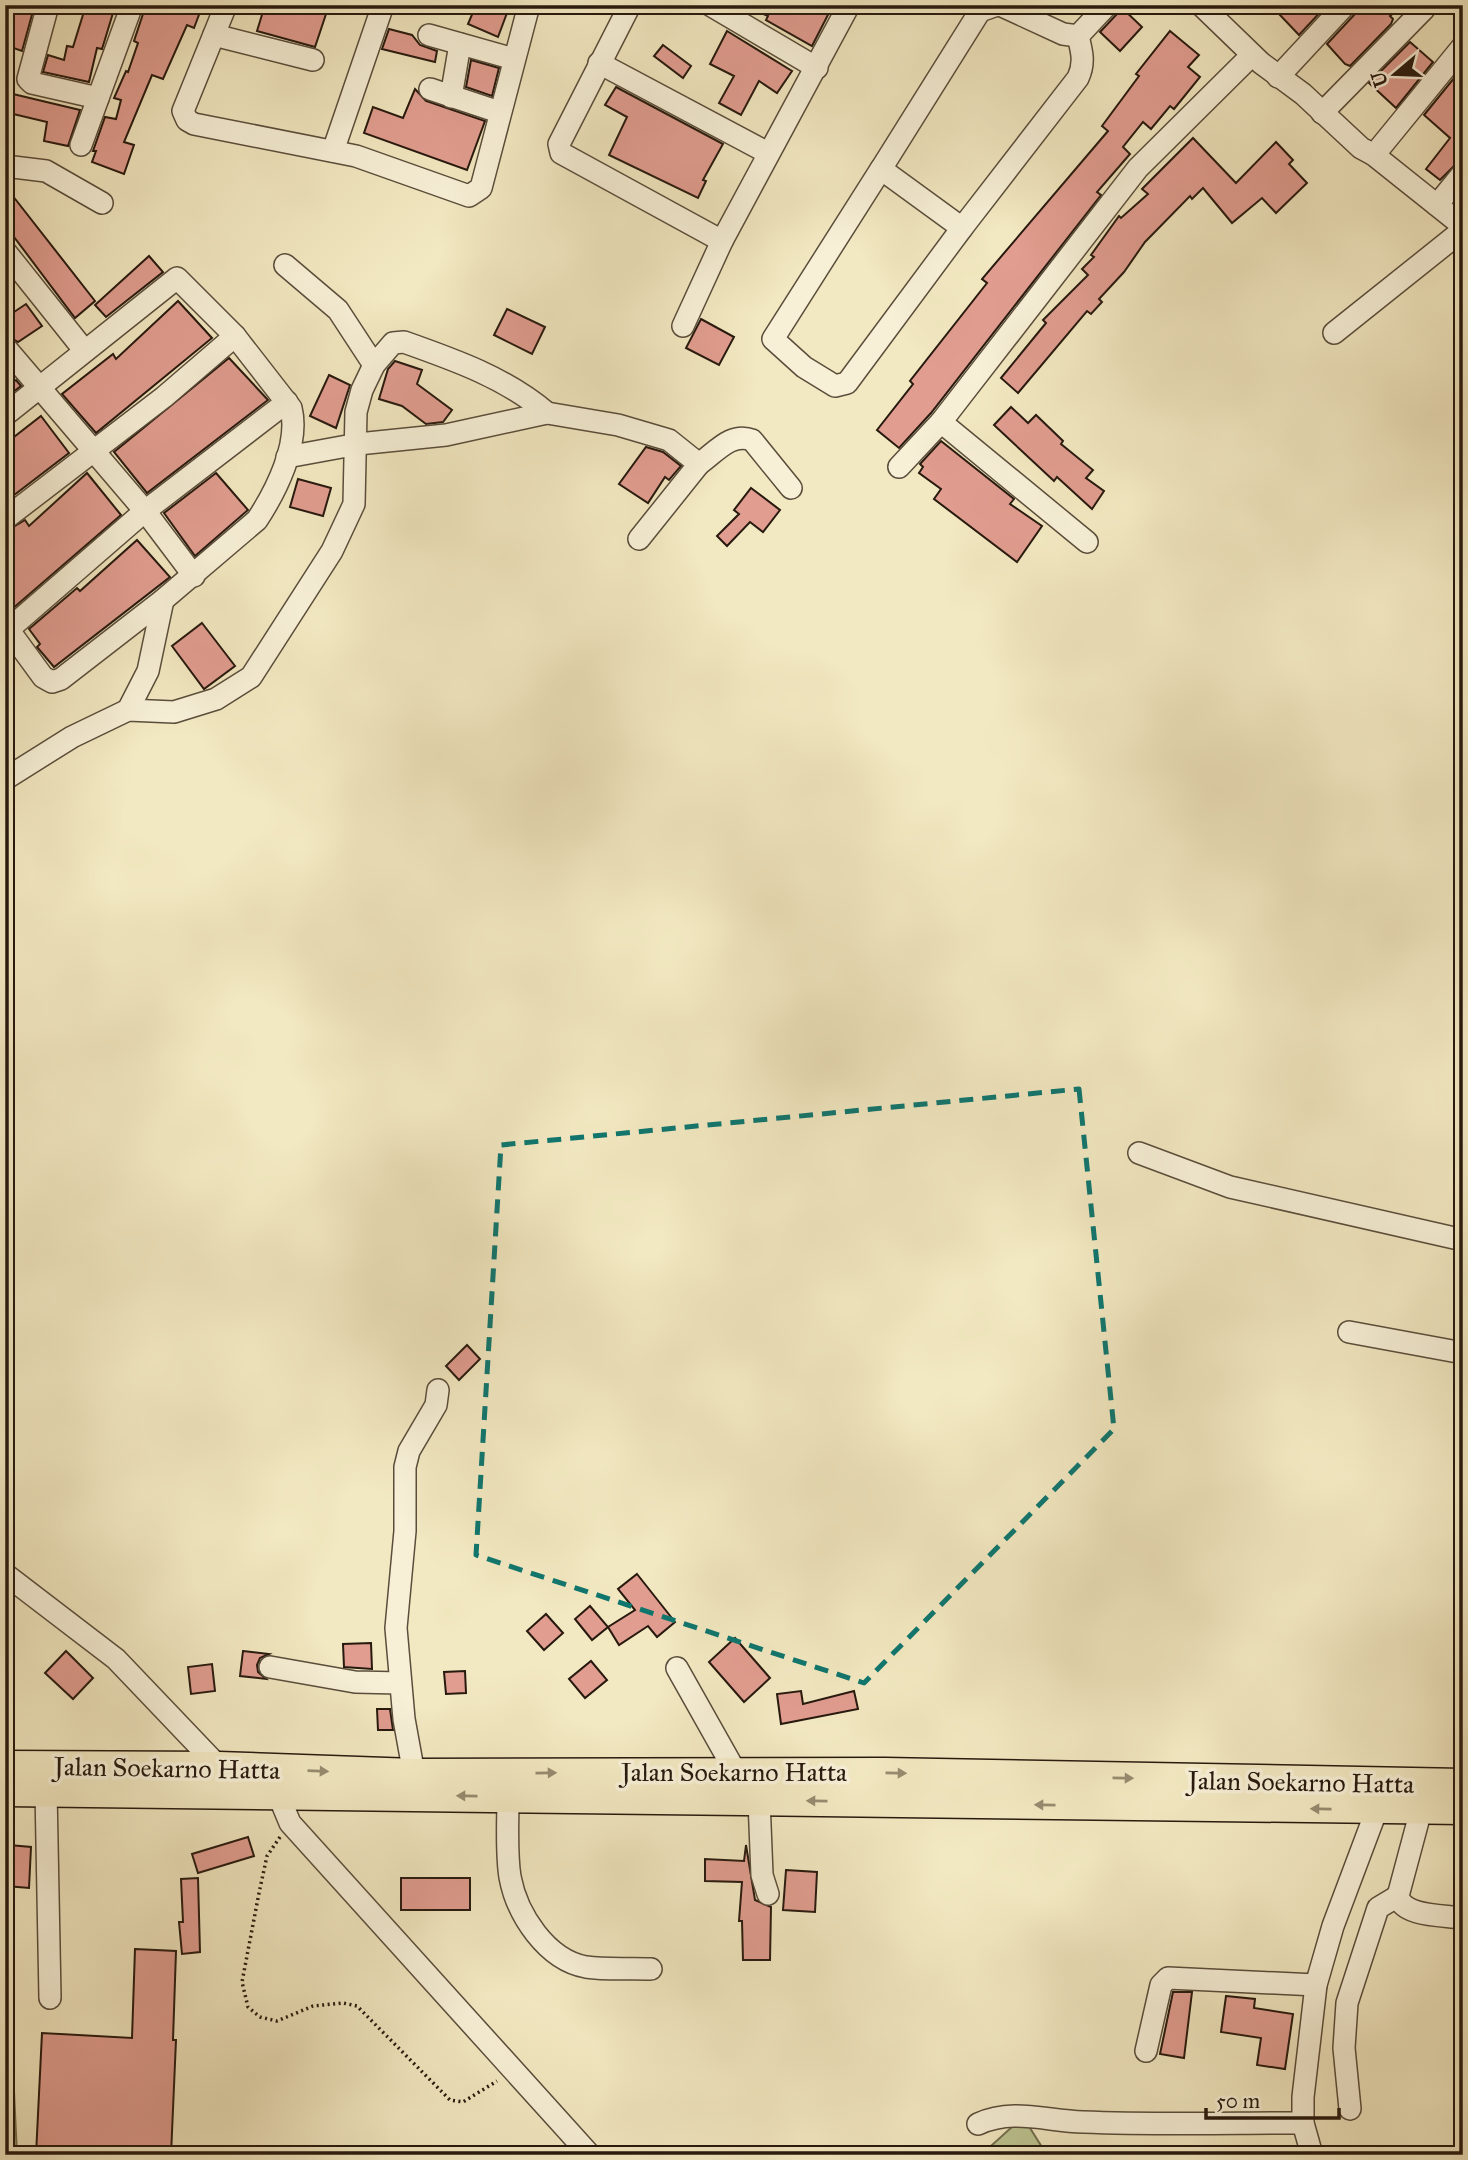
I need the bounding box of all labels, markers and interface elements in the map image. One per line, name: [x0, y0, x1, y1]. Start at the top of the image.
north arrow: [1360, 38, 1430, 108]
text: U: [1366, 68, 1393, 90]
street label: Jalan Soekarno Hatta: [51, 1750, 280, 1786]
street label: Jalan Soekarno Hatta: [618, 1756, 847, 1788]
street label: Jalan Soekarno Hatta: [1185, 1764, 1414, 1800]
one-way arrow: [308, 1766, 330, 1777]
one-way arrow: [535, 1767, 557, 1779]
one-way arrow: [885, 1767, 907, 1779]
one-way arrow: [1113, 1772, 1135, 1784]
one-way arrow: [456, 1790, 478, 1802]
one-way arrow: [806, 1795, 828, 1807]
one-way arrow: [1033, 1799, 1055, 1810]
one-way arrow: [1310, 1803, 1332, 1814]
scale bar: [1206, 2076, 1338, 2120]
text: 50 m: [1216, 2088, 1261, 2114]

